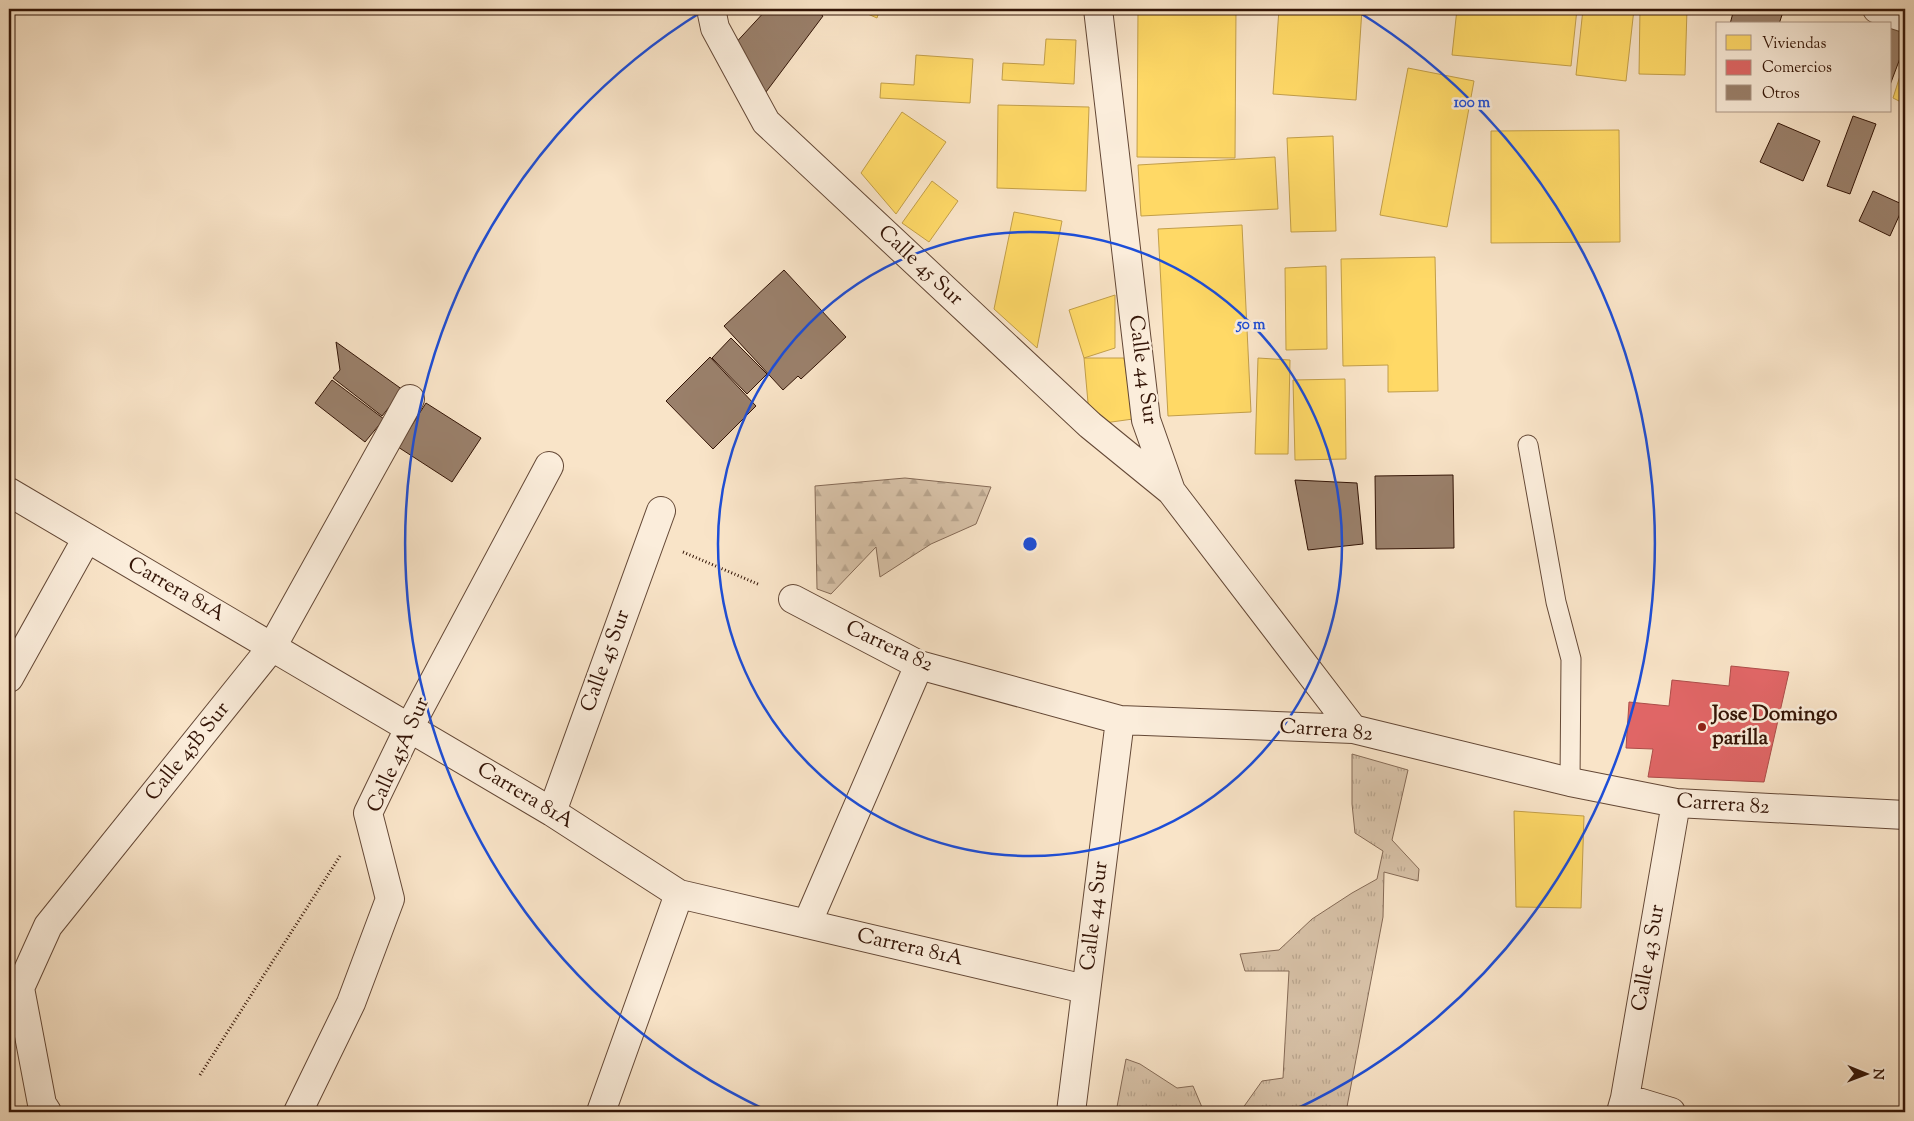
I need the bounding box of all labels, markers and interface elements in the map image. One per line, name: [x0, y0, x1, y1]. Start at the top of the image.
legend: [1716, 22, 1892, 112]
text: Viviendas: [1762, 34, 1827, 55]
text: Comercios: [1762, 58, 1832, 79]
text: Otros: [1762, 84, 1800, 105]
text: 100 m: [1454, 93, 1491, 114]
street label: Calle 45 Sur: [871, 219, 969, 313]
street label: Calle 44 Sur: [1119, 313, 1165, 427]
text: 50 m: [1236, 315, 1266, 336]
centre of rings: [1021, 535, 1039, 553]
street label: Carrera 81A: [122, 550, 230, 630]
street label: Calle 45 Sur: [574, 606, 638, 716]
street label: Carrera 82: [840, 614, 938, 680]
street label: Calle 45A Sur: [360, 692, 438, 818]
street label: Calle 45B Sur: [139, 696, 238, 808]
place label: Jose Domingo parilla: [1710, 700, 1838, 754]
street label: Carrera 82: [1278, 712, 1374, 750]
marker: Jose Domingo parilla: [1696, 721, 1708, 733]
street label: Carrera 81A: [471, 755, 579, 837]
street label: Carrera 82: [1675, 787, 1771, 823]
street label: Calle 44 Sur: [1073, 859, 1117, 973]
street label: Calle 43 Sur: [1625, 902, 1673, 1014]
street label: Carrera 81A: [854, 921, 966, 975]
north arrow: [1842, 1048, 1892, 1098]
text: N: [1867, 1068, 1887, 1080]

